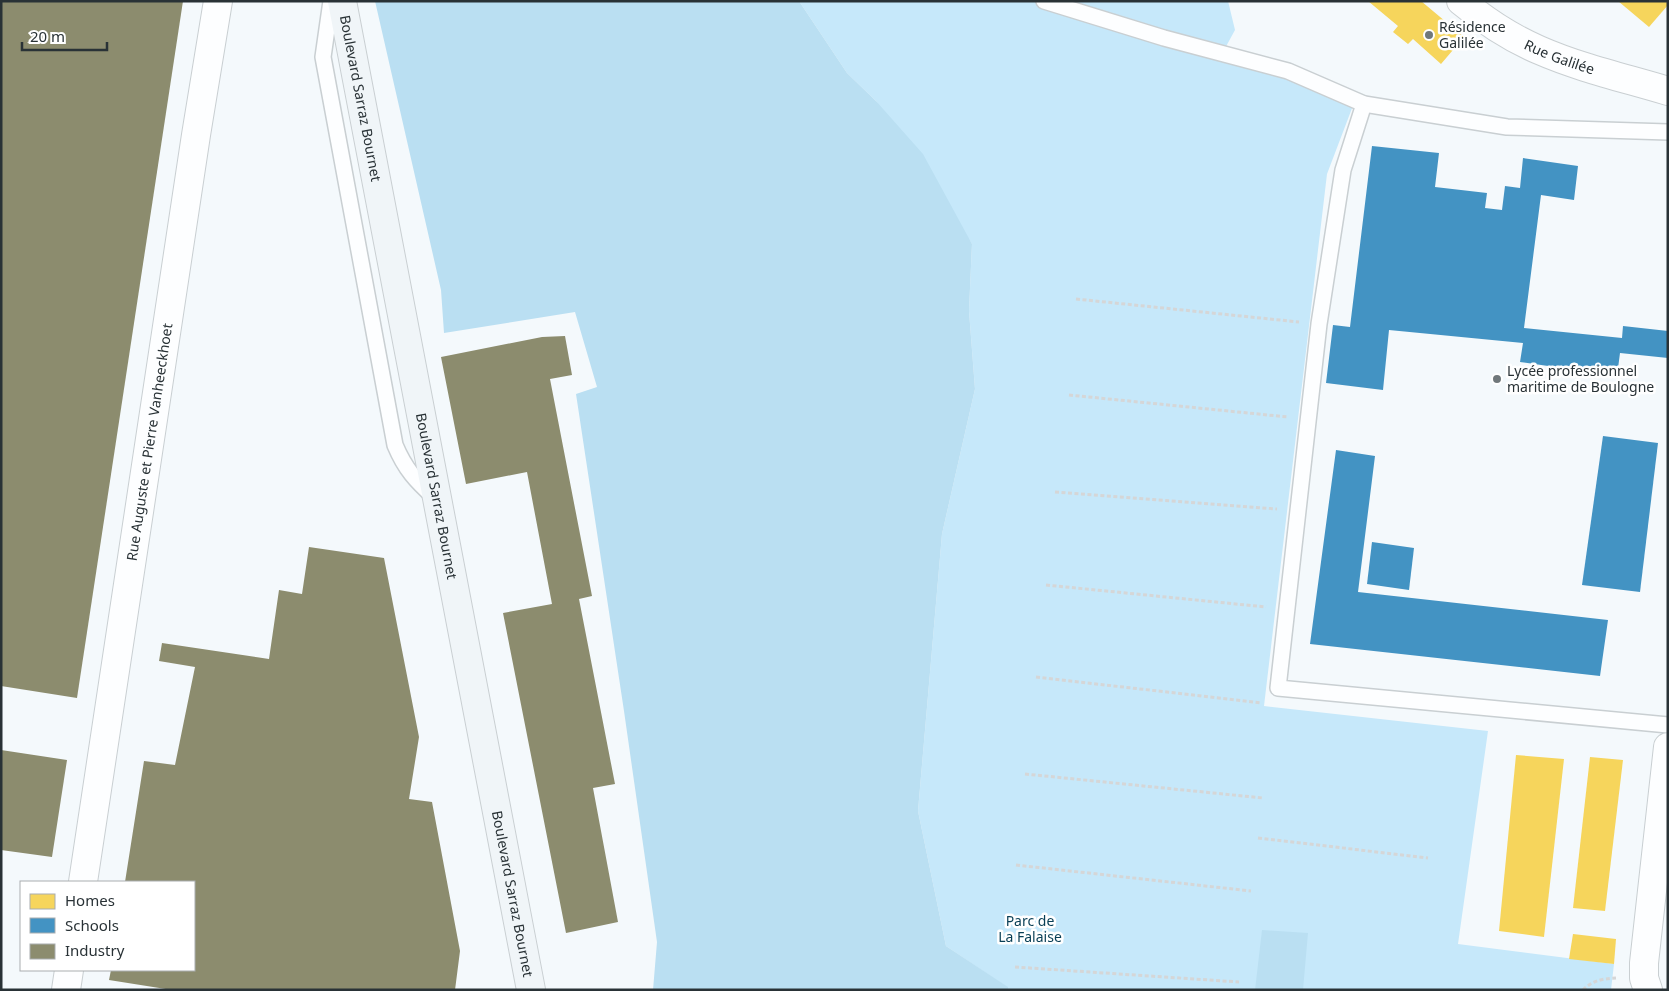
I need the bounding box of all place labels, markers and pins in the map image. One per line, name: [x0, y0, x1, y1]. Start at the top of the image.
place label: Résidence Galilée: [1439, 17, 1506, 52]
marker: Résidence Galilée: [1423, 29, 1435, 41]
place label: Lycée professionnel maritime de Boulogne: [1507, 361, 1654, 396]
marker: Lycée professionnel maritime de Boulogne: [1491, 373, 1503, 385]

